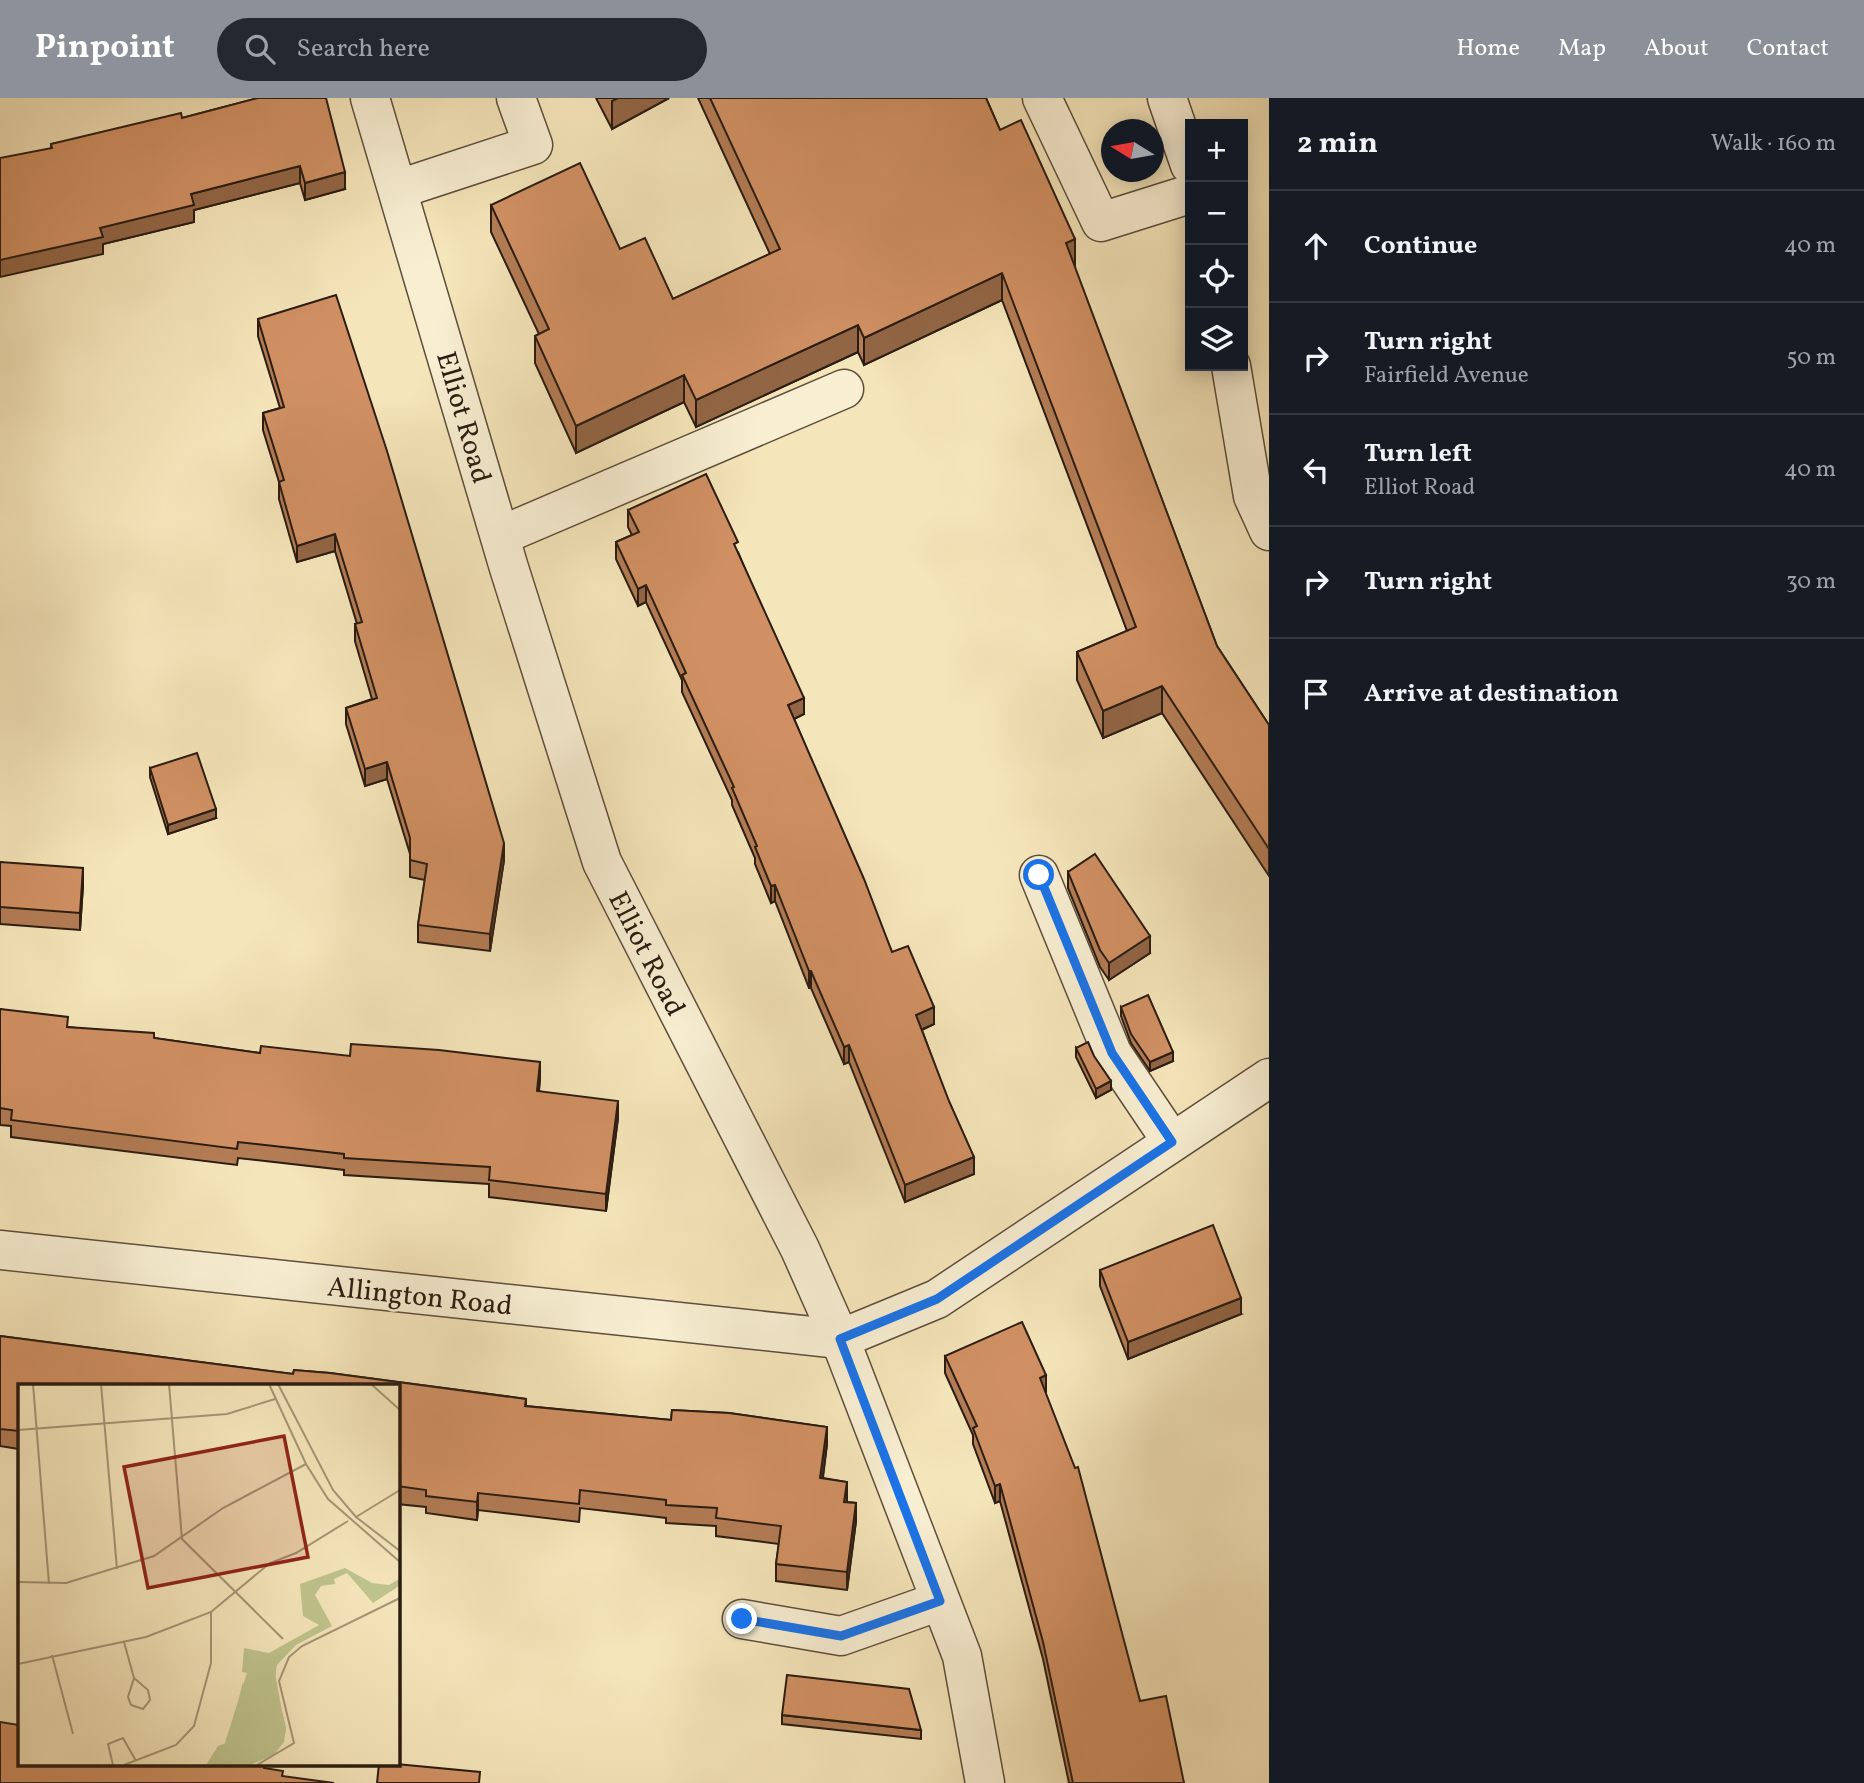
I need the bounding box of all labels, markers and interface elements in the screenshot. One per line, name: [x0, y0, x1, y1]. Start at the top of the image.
search box: [217, 18, 707, 81]
text: Pinpoint: [35, 26, 175, 72]
icon: search: [241, 30, 279, 68]
text: Search here: [297, 31, 430, 67]
text: Home: [1456, 32, 1520, 66]
text: Map: [1558, 32, 1606, 66]
text: About: [1644, 32, 1709, 66]
text: Contact: [1747, 32, 1829, 66]
north arrow: [1101, 119, 1164, 182]
map controls: [1185, 119, 1248, 371]
button: +: [1185, 119, 1248, 182]
text: 2 min: [1297, 123, 1378, 165]
text: Walk · 160 m: [1711, 128, 1836, 160]
button: −: [1185, 182, 1248, 245]
icon: ahead: [1297, 227, 1335, 265]
text: Continue: [1364, 228, 1477, 264]
text: 40 m: [1784, 230, 1836, 262]
button: locate: [1185, 245, 1248, 308]
button: layers: [1185, 308, 1248, 371]
text: Turn right: [1364, 324, 1492, 360]
icon: right: [1297, 339, 1335, 377]
text: 50 m: [1787, 342, 1836, 374]
street label: Elliot Road: [425, 347, 500, 488]
text: Fairfield Avenue: [1364, 360, 1529, 392]
text: Turn left: [1364, 436, 1472, 472]
icon: left: [1297, 451, 1335, 489]
text: 40 m: [1784, 454, 1836, 486]
text: Elliot Road: [1364, 472, 1475, 504]
icon: right: [1297, 563, 1335, 601]
text: Turn right: [1364, 564, 1492, 600]
text: 30 m: [1786, 566, 1836, 598]
icon: arrive: [1297, 675, 1335, 713]
text: Arrive at destination: [1364, 676, 1619, 712]
route start: [1023, 859, 1054, 890]
street label: Elliot Road: [598, 885, 694, 1023]
street label: Allington Road: [325, 1268, 514, 1327]
inset map: [18, 1384, 399, 1766]
route end: [726, 1603, 757, 1634]

